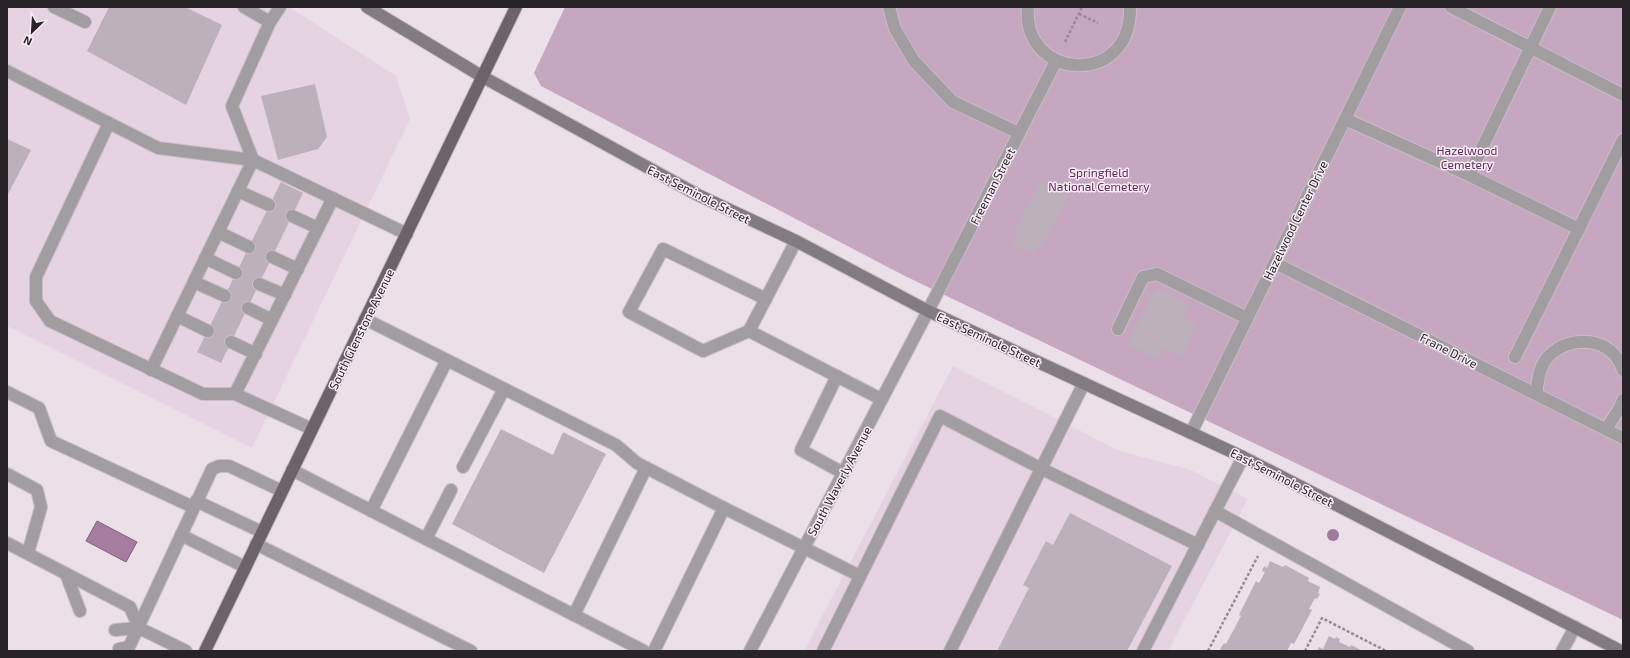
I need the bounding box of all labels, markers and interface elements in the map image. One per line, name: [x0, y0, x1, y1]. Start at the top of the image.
north arrow: [12, 12, 52, 52]
text: N: [21, 34, 34, 49]
park label: Hazelwood Cemetery: [1437, 143, 1497, 171]
street label: Freeman Street: [967, 145, 1017, 227]
street label: Hazelwood Center Drive: [1260, 158, 1330, 282]
street label: East Seminole Street: [645, 162, 753, 226]
park label: Springfield National Cemetery: [1048, 165, 1150, 193]
street label: South Glenstone Avenue: [326, 266, 396, 392]
street label: East Seminole Street: [935, 309, 1044, 369]
street label: Frane Drive: [1418, 330, 1480, 370]
street label: South Waverly Avenue: [804, 424, 874, 538]
street label: East Seminole Street: [1228, 445, 1336, 509]

